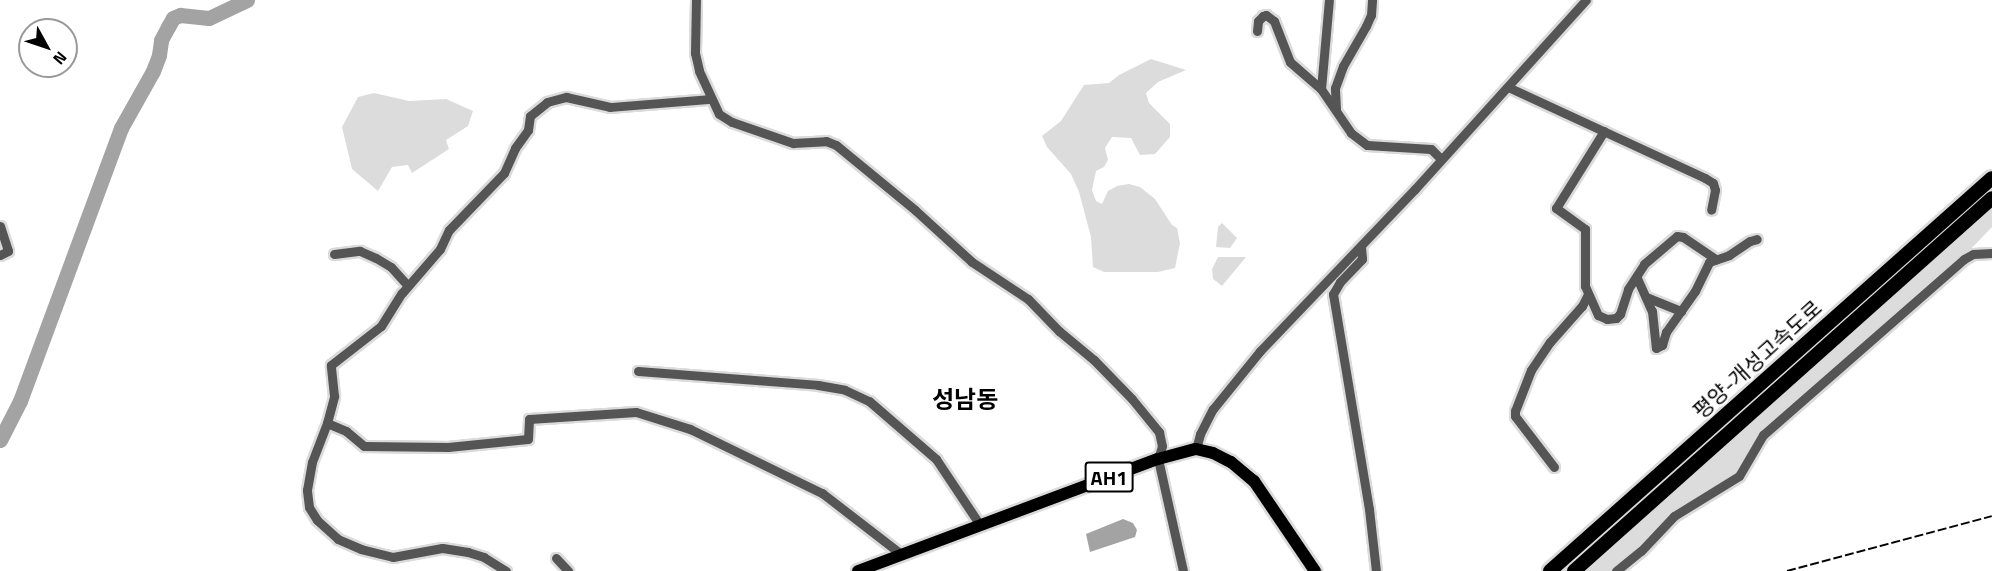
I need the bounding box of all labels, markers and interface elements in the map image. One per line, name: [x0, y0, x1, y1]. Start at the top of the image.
north arrow: [18, 18, 78, 78]
text: N: [47, 46, 73, 70]
street label: 평양-개성고속도로: [1688, 295, 1826, 423]
district label: 성남동: [932, 386, 998, 414]
road number: AH1: [1084, 460, 1134, 494]

